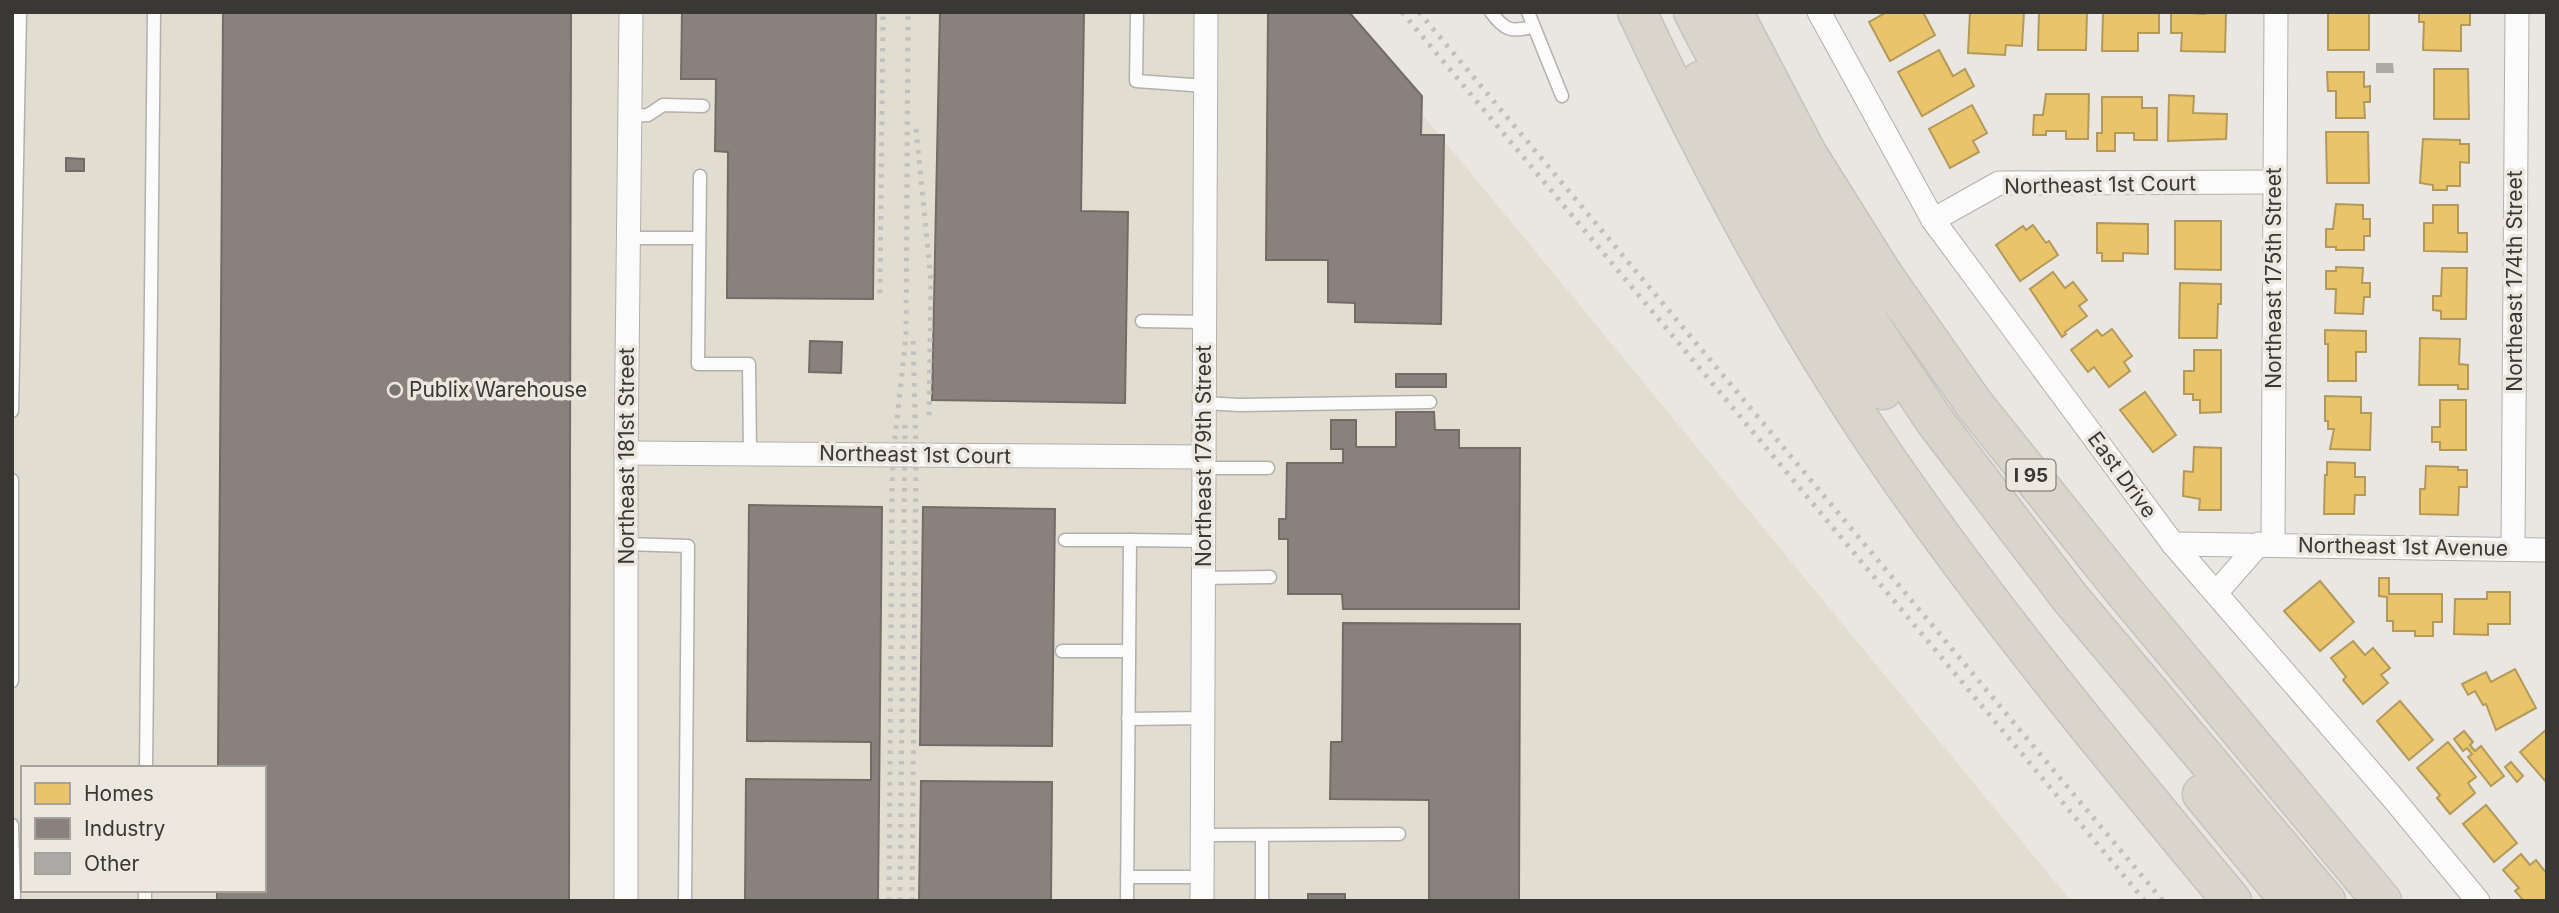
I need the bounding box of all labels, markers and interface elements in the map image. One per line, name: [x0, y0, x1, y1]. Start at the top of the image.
street label: Northeast 175th Street: [2261, 167, 2286, 389]
street label: Northeast 1st Court: [2004, 170, 2196, 199]
street label: Northeast 174th Street: [2502, 170, 2527, 392]
street label: Northeast 179th Street: [1191, 345, 1216, 567]
street label: Northeast 181st Street: [614, 347, 639, 565]
place label: Publix Warehouse: [409, 377, 587, 402]
marker: Publix Warehouse: [387, 382, 403, 398]
street label: East Drive: [2083, 427, 2162, 523]
street label: Northeast 1st Court: [819, 440, 1011, 469]
road number: I 95: [2007, 460, 2056, 490]
street label: Northeast 1st Avenue: [2298, 532, 2508, 561]
legend: [21, 766, 266, 892]
text: Homes: [84, 781, 154, 806]
text: Industry: [84, 816, 166, 841]
text: Other: [84, 851, 140, 876]

